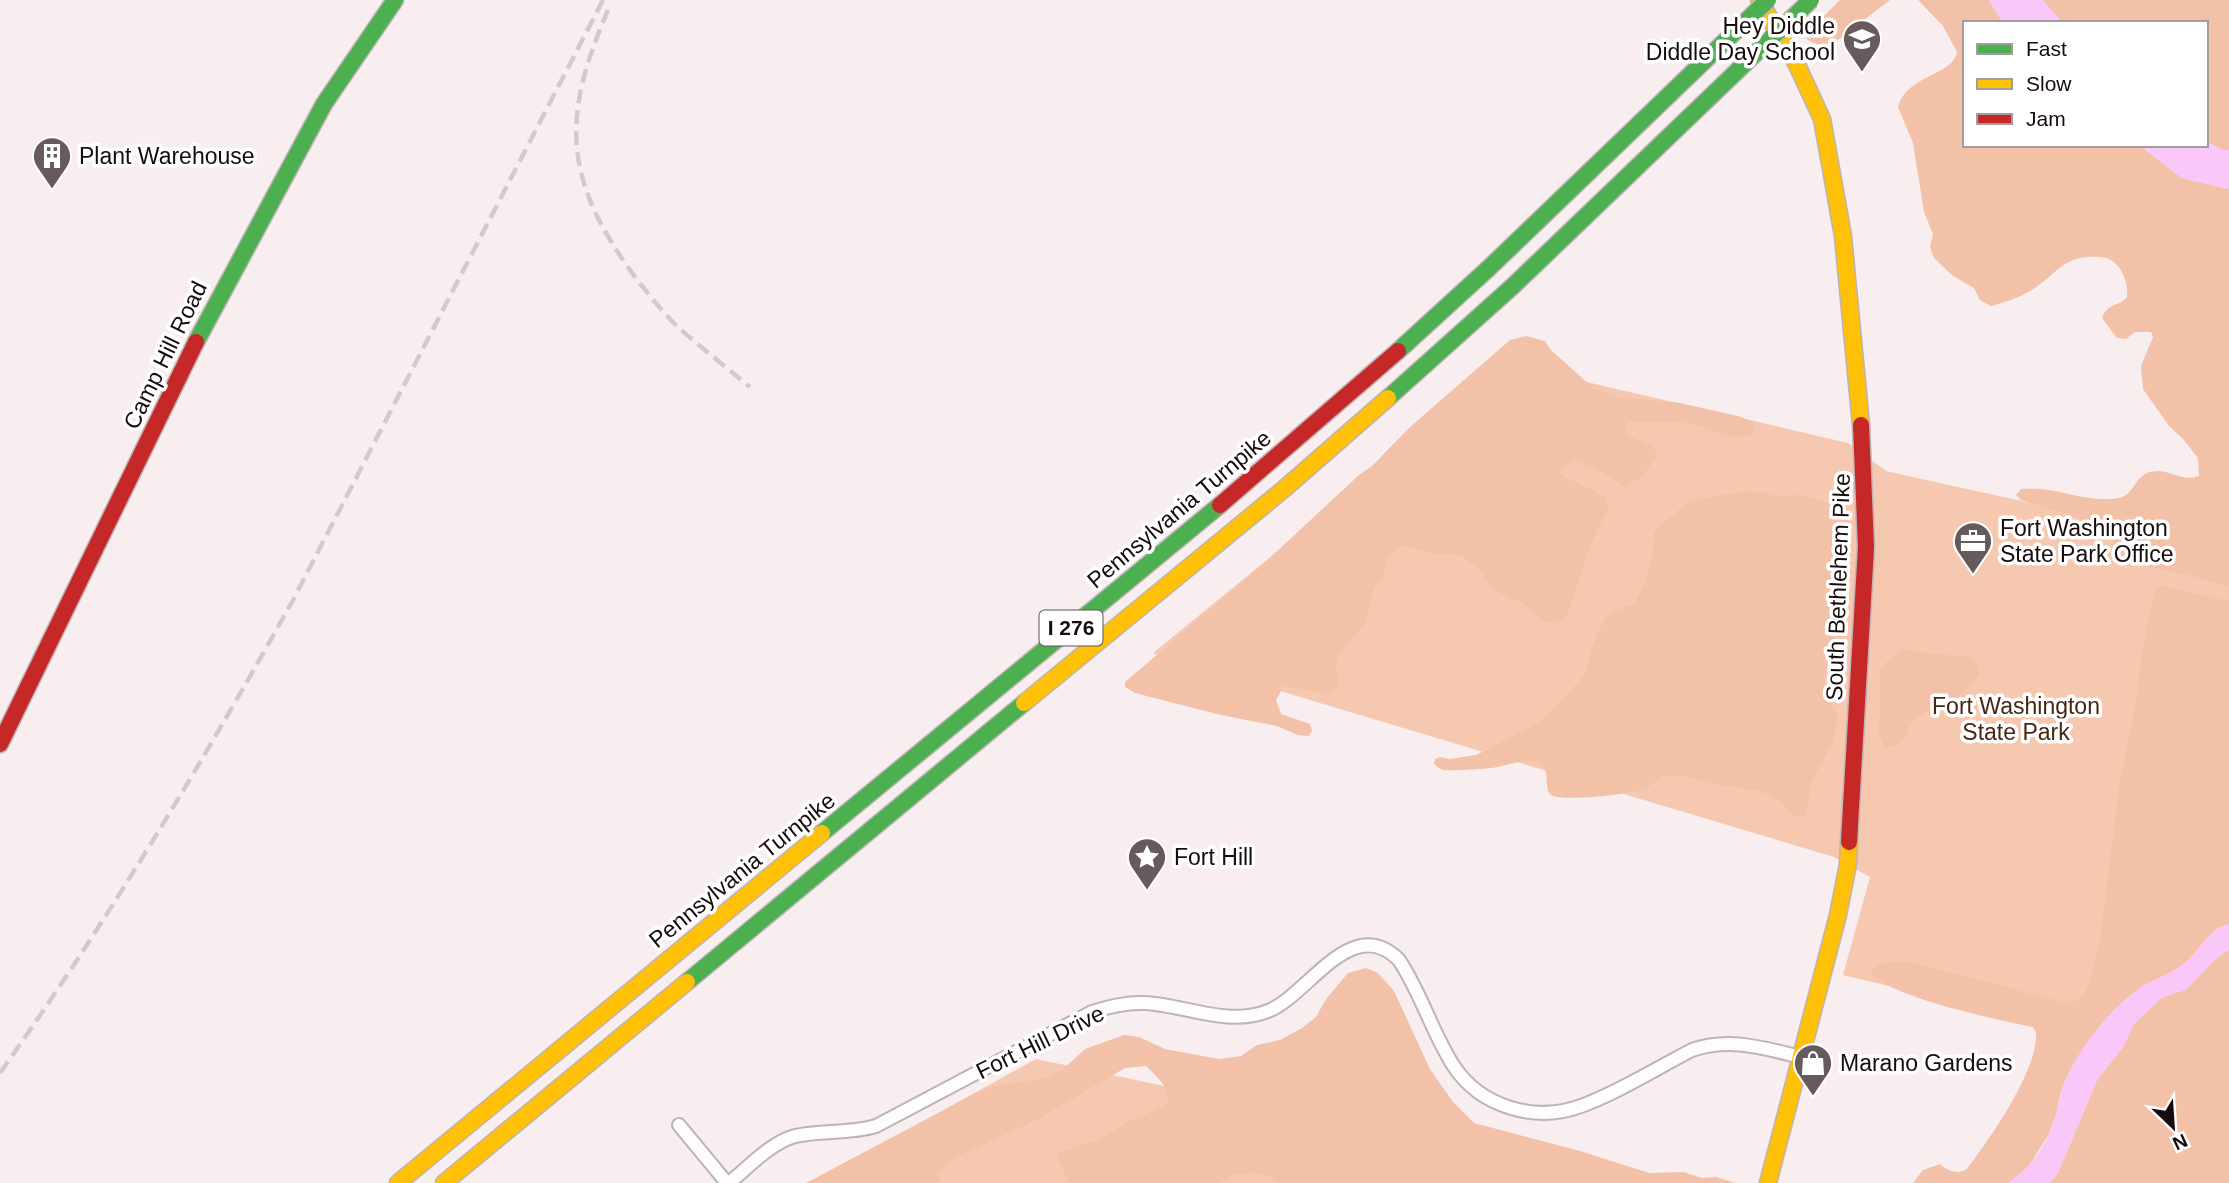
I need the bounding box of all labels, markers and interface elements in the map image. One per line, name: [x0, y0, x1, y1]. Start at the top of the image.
place label: Hey Diddle Diddle Day School: [1646, 13, 1835, 65]
school or university icon: Hey Diddle Diddle Day School: [1841, 18, 1883, 73]
legend: [1963, 21, 2208, 147]
text: Fast: [2026, 37, 2067, 60]
text: Slow: [2026, 72, 2072, 95]
text: Jam: [2026, 107, 2066, 130]
building icon: Plant Warehouse: [31, 135, 73, 190]
place label: Plant Warehouse: [79, 143, 255, 169]
street label: Camp Hill Road: [118, 277, 212, 433]
street label: Pennsylvania Turnpike: [1082, 425, 1276, 593]
street label: South Bethlehem Pike: [1821, 473, 1855, 701]
place label: Fort Washington State Park Office: [2000, 515, 2173, 567]
office icon: Fort Washington State Park Office: [1952, 520, 1994, 575]
road number: I 276: [1040, 610, 1102, 646]
park label: Fort Washington State Park: [1932, 693, 2100, 745]
street label: Pennsylvania Turnpike: [644, 787, 840, 953]
place icon: Fort Hill: [1126, 836, 1168, 891]
place label: Fort Hill: [1174, 844, 1253, 870]
street label: Fort Hill Drive: [972, 1000, 1108, 1084]
shop icon: Marano Gardens: [1792, 1042, 1834, 1097]
place label: Marano Gardens: [1840, 1050, 2013, 1076]
north arrow: [2138, 1092, 2208, 1162]
text: N: [2169, 1130, 2191, 1154]

